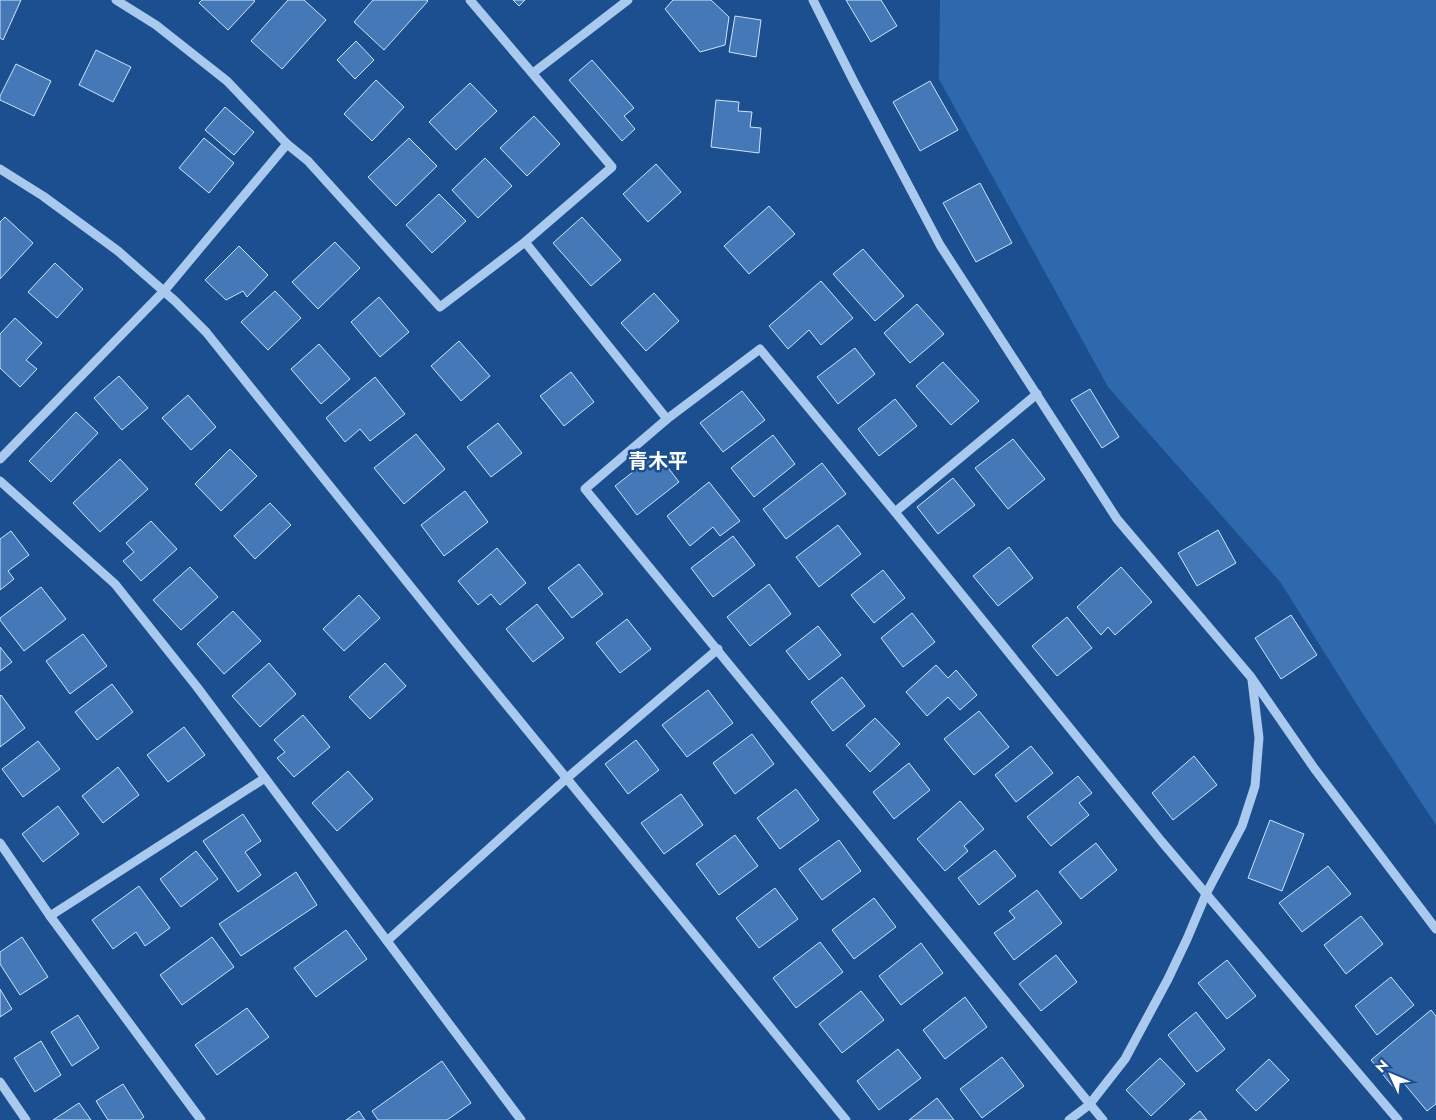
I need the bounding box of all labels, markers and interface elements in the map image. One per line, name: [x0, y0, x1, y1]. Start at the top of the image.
district label: 青木平: [628, 447, 688, 476]
north arrow: [1366, 1050, 1416, 1100]
text: N: [1371, 1055, 1393, 1077]

